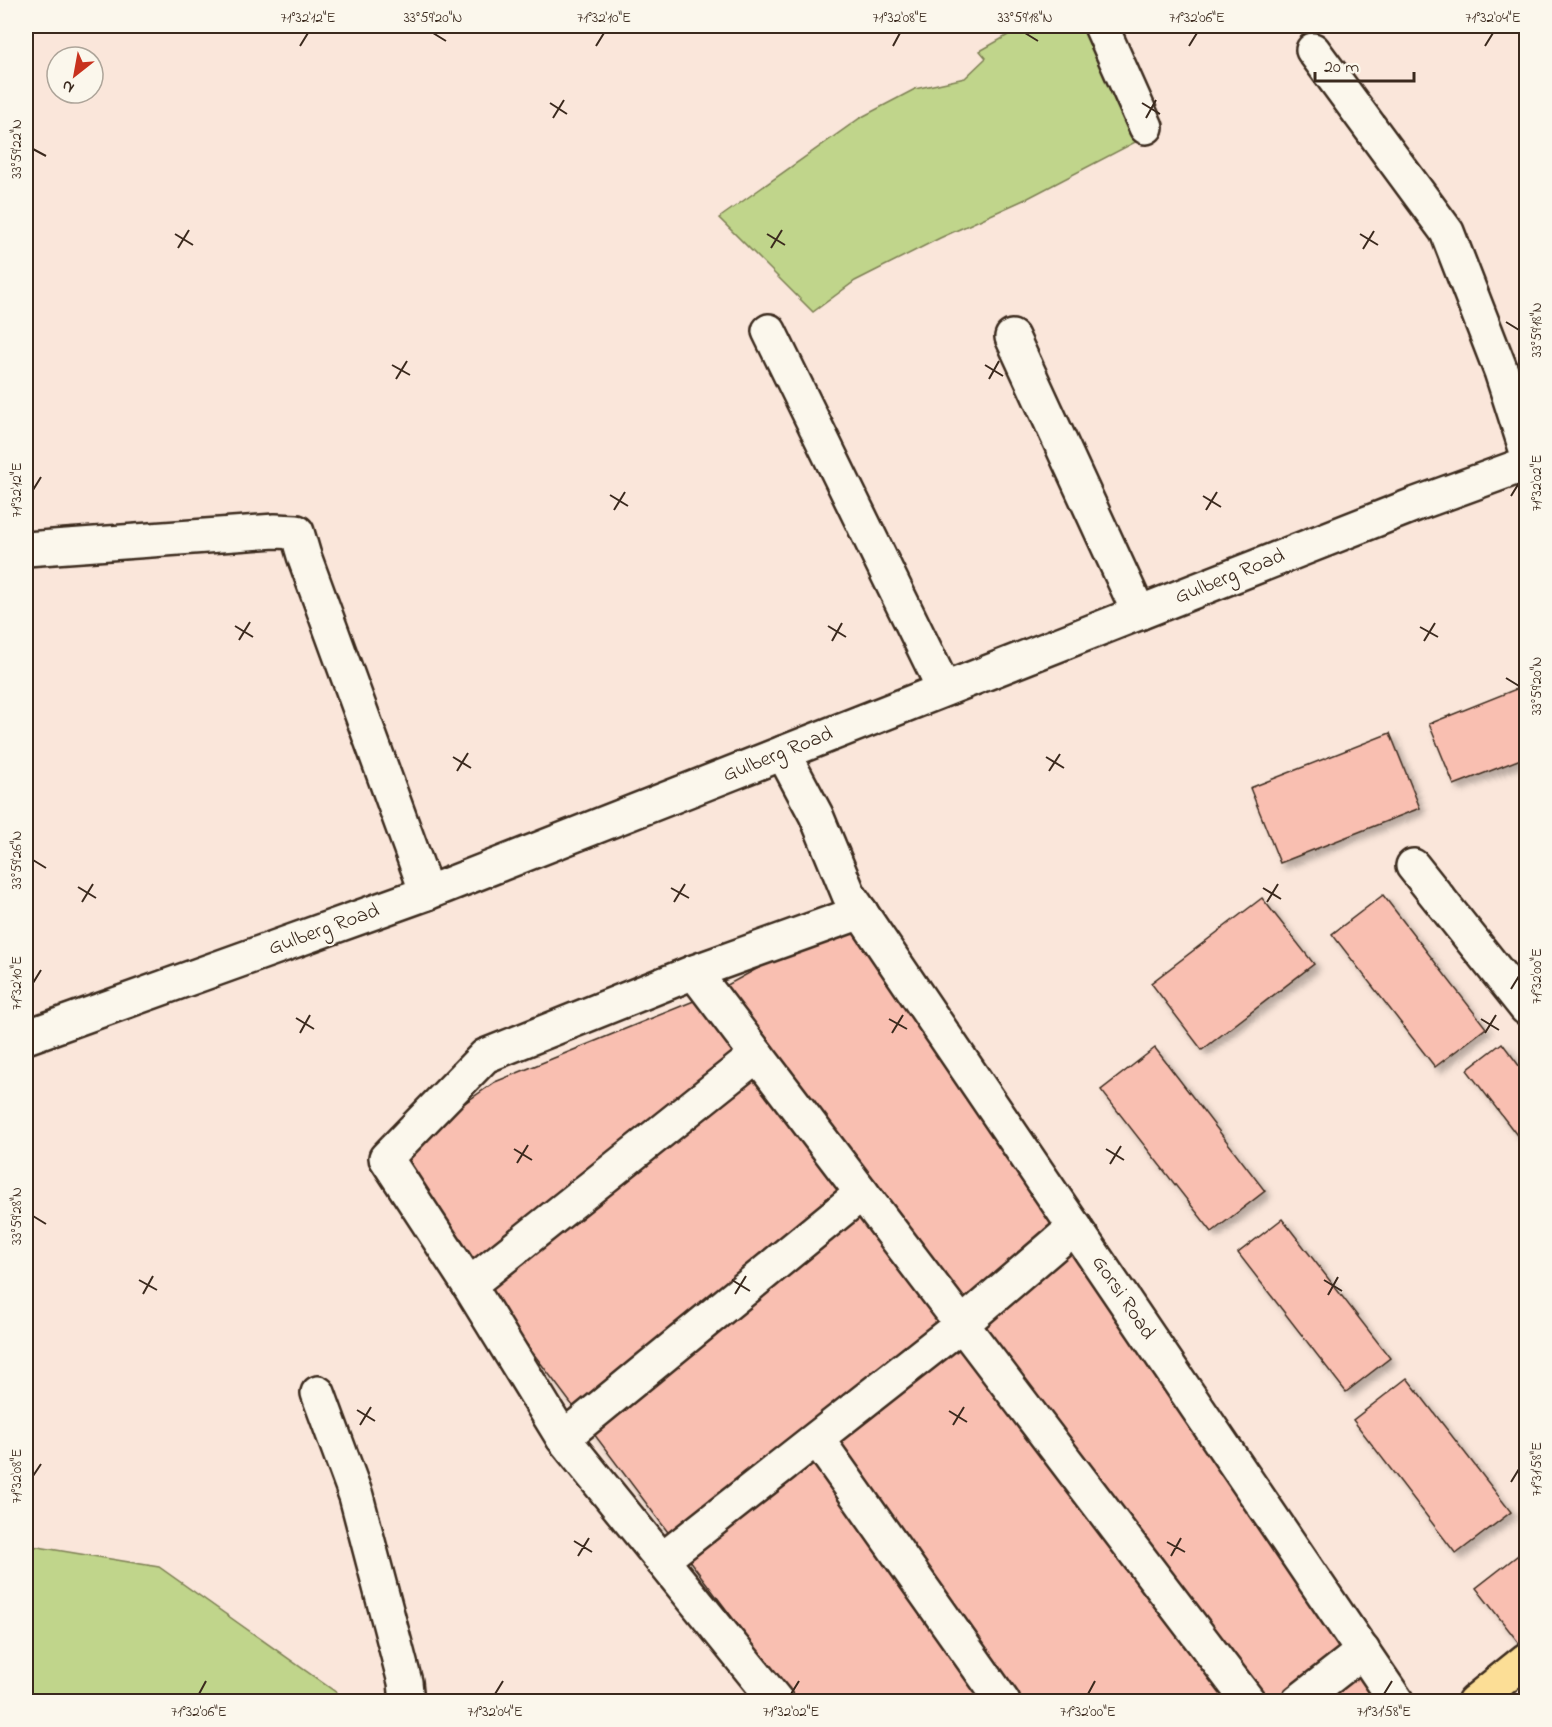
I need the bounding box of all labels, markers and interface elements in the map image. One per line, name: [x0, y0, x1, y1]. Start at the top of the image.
text: 71°32'12"E: [280, 7, 336, 29]
text: 33°59'20"N: [404, 7, 462, 29]
text: 71°32'10"E: [577, 7, 631, 29]
text: 71°32'08"E: [873, 7, 927, 29]
text: 33°59'18"N: [997, 7, 1053, 29]
text: 71°32'06"E: [1169, 7, 1225, 29]
text: 71°32'04"E: [1465, 7, 1521, 29]
north arrow: [45, 45, 105, 105]
scale bar: [1315, 45, 1414, 83]
text: 20 m: [1324, 55, 1359, 81]
text: N: [57, 73, 79, 99]
text: 33°59'22"N: [6, 119, 28, 179]
text: 33°59'18"N: [1526, 302, 1548, 358]
text: 71°32'02"E: [1526, 455, 1548, 511]
text: 71°32'12"E: [6, 462, 28, 518]
street label: Gulberg Road: [1171, 541, 1290, 614]
text: 33°59'20"N: [1526, 657, 1548, 715]
street label: Gulberg Road: [719, 719, 838, 792]
text: 33°59'26"N: [6, 831, 28, 889]
street label: Gulberg Road: [264, 896, 385, 966]
text: 71°32'00"E: [1526, 948, 1548, 1004]
text: 71°32'10"E: [6, 956, 28, 1010]
text: 33°59'28"N: [6, 1187, 28, 1245]
street label: Gorsi Road: [1084, 1250, 1162, 1346]
text: 71°31'58"E: [1526, 1442, 1548, 1496]
text: 71°32'08"E: [6, 1449, 28, 1503]
text: 71°32'06"E: [171, 1701, 227, 1723]
text: 71°32'04"E: [467, 1701, 523, 1723]
text: 71°32'02"E: [763, 1701, 819, 1723]
text: 71°32'00"E: [1060, 1701, 1116, 1723]
text: 71°31'58"E: [1357, 1701, 1411, 1723]

